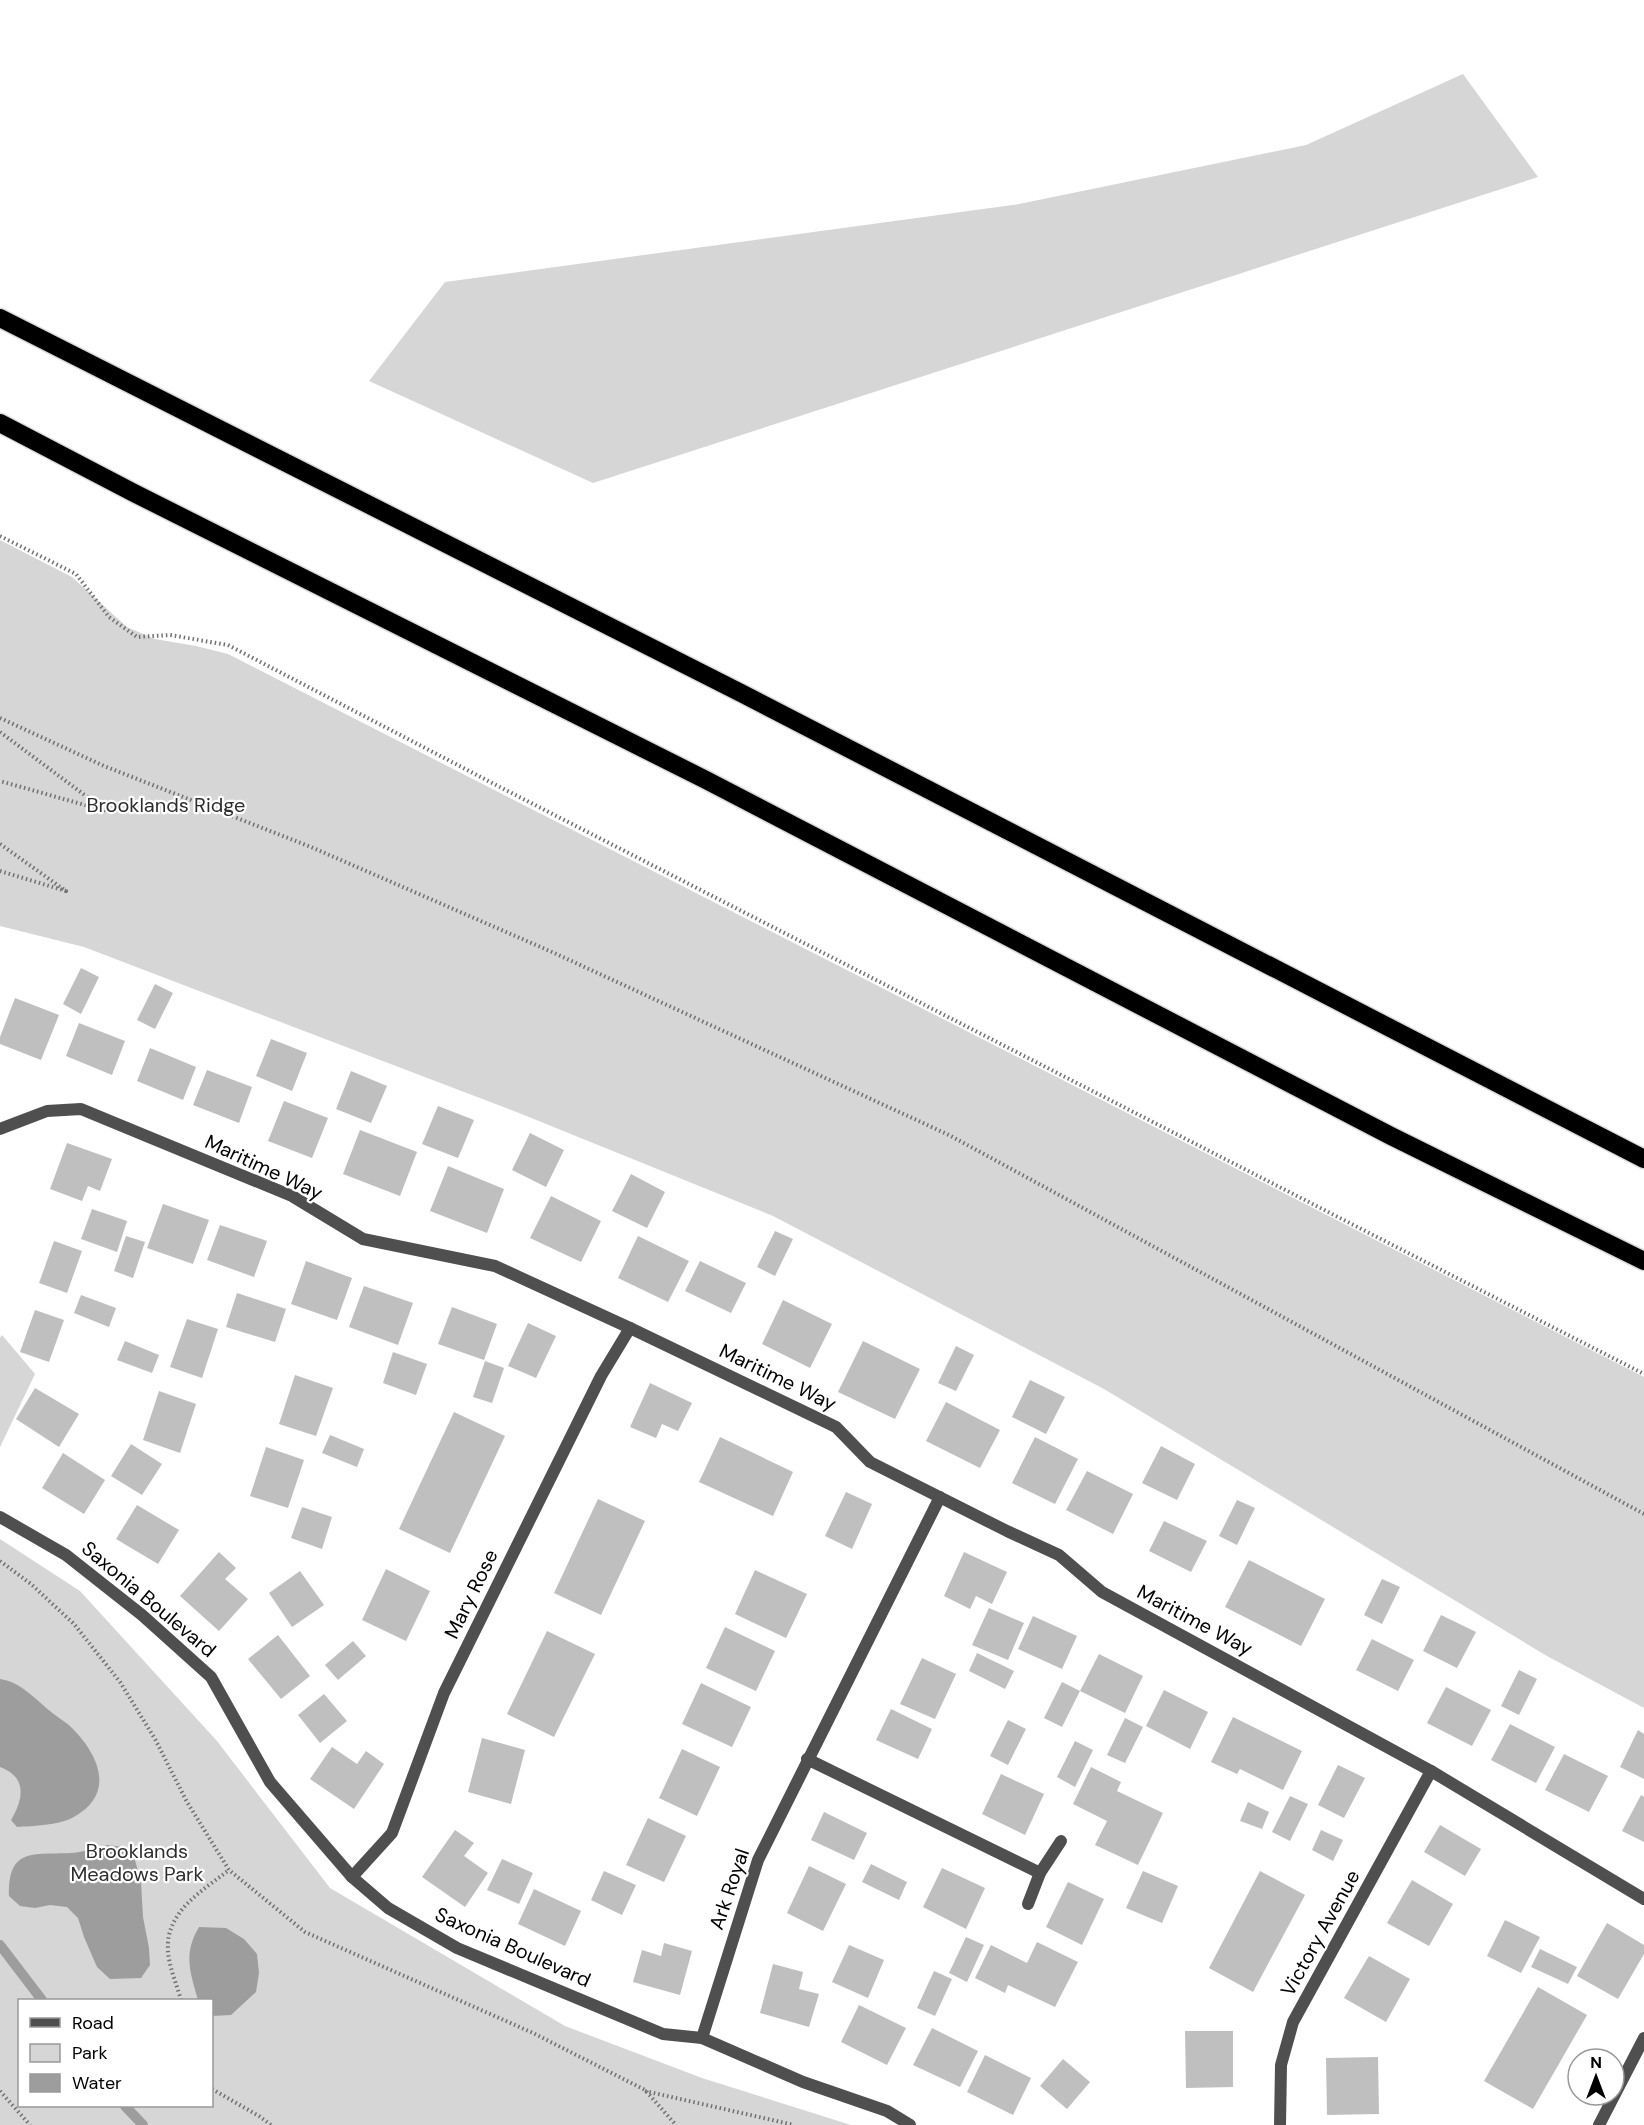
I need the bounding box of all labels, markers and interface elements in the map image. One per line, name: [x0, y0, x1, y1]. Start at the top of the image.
park label: Brooklands Ridge: [87, 792, 245, 818]
street label: Maritime Way: [201, 1128, 327, 1206]
street label: Maritime Way: [715, 1337, 841, 1417]
street label: Saxonia Boulevard: [76, 1535, 222, 1663]
street label: Mary Rose: [438, 1545, 504, 1643]
street label: Maritime Way: [1133, 1579, 1257, 1661]
park label: Brooklands Meadows Park: [70, 1838, 204, 1887]
street label: Ark Royal: [703, 1845, 755, 1933]
street label: Victory Avenue: [1275, 1865, 1365, 2001]
street label: Saxonia Boulevard: [431, 1901, 595, 1993]
legend: [18, 1999, 213, 2107]
text: Road: [72, 2011, 114, 2035]
text: Park: [72, 2041, 108, 2065]
north arrow: [1566, 2047, 1626, 2107]
text: N: [1590, 2052, 1602, 2073]
text: Water: [72, 2071, 122, 2095]

